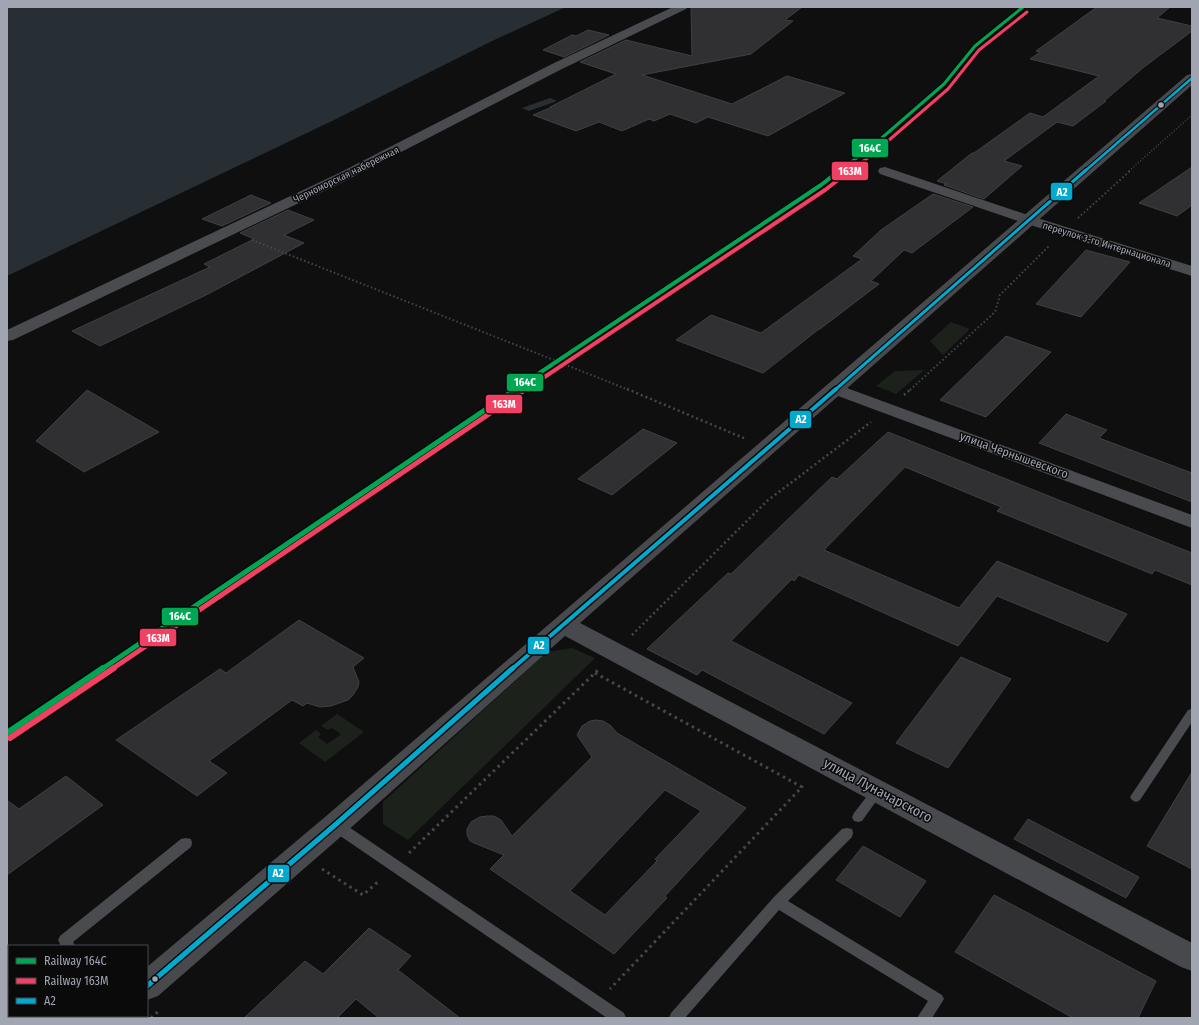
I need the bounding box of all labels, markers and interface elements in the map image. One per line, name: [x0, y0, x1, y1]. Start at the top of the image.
unlabelled marker: [1156, 100, 1166, 110]
line badge: 164С: [851, 138, 889, 158]
text: 164С: [859, 142, 881, 155]
street label: Черноморская набережная: [292, 144, 401, 206]
line badge: 163М: [831, 161, 869, 181]
text: 163М: [838, 165, 862, 178]
line badge: A2: [1050, 182, 1073, 201]
text: A2: [1055, 186, 1068, 199]
street label: переулок 3-го Интернационала: [1041, 220, 1172, 270]
line badge: 164С: [506, 373, 544, 392]
text: 164С: [514, 376, 536, 389]
line badge: 163М: [485, 394, 523, 414]
text: 163М: [492, 398, 516, 411]
line badge: A2: [789, 410, 812, 429]
text: A2: [794, 413, 807, 426]
street label: улица Чернышевского: [958, 429, 1070, 481]
line badge: 164С: [161, 607, 199, 626]
text: 164С: [169, 610, 191, 623]
line badge: 163М: [139, 628, 177, 647]
text: 163М: [146, 632, 170, 645]
line badge: A2: [527, 636, 550, 655]
text: A2: [532, 639, 545, 652]
street label: улица Луначарского: [821, 755, 935, 826]
line badge: A2: [267, 864, 290, 883]
text: A2: [271, 867, 284, 880]
legend: [8, 945, 148, 1017]
text: Railway 164С: [44, 954, 107, 968]
text: Railway 163М: [44, 974, 109, 988]
unlabelled marker: [150, 974, 160, 984]
text: A2: [44, 994, 56, 1008]

